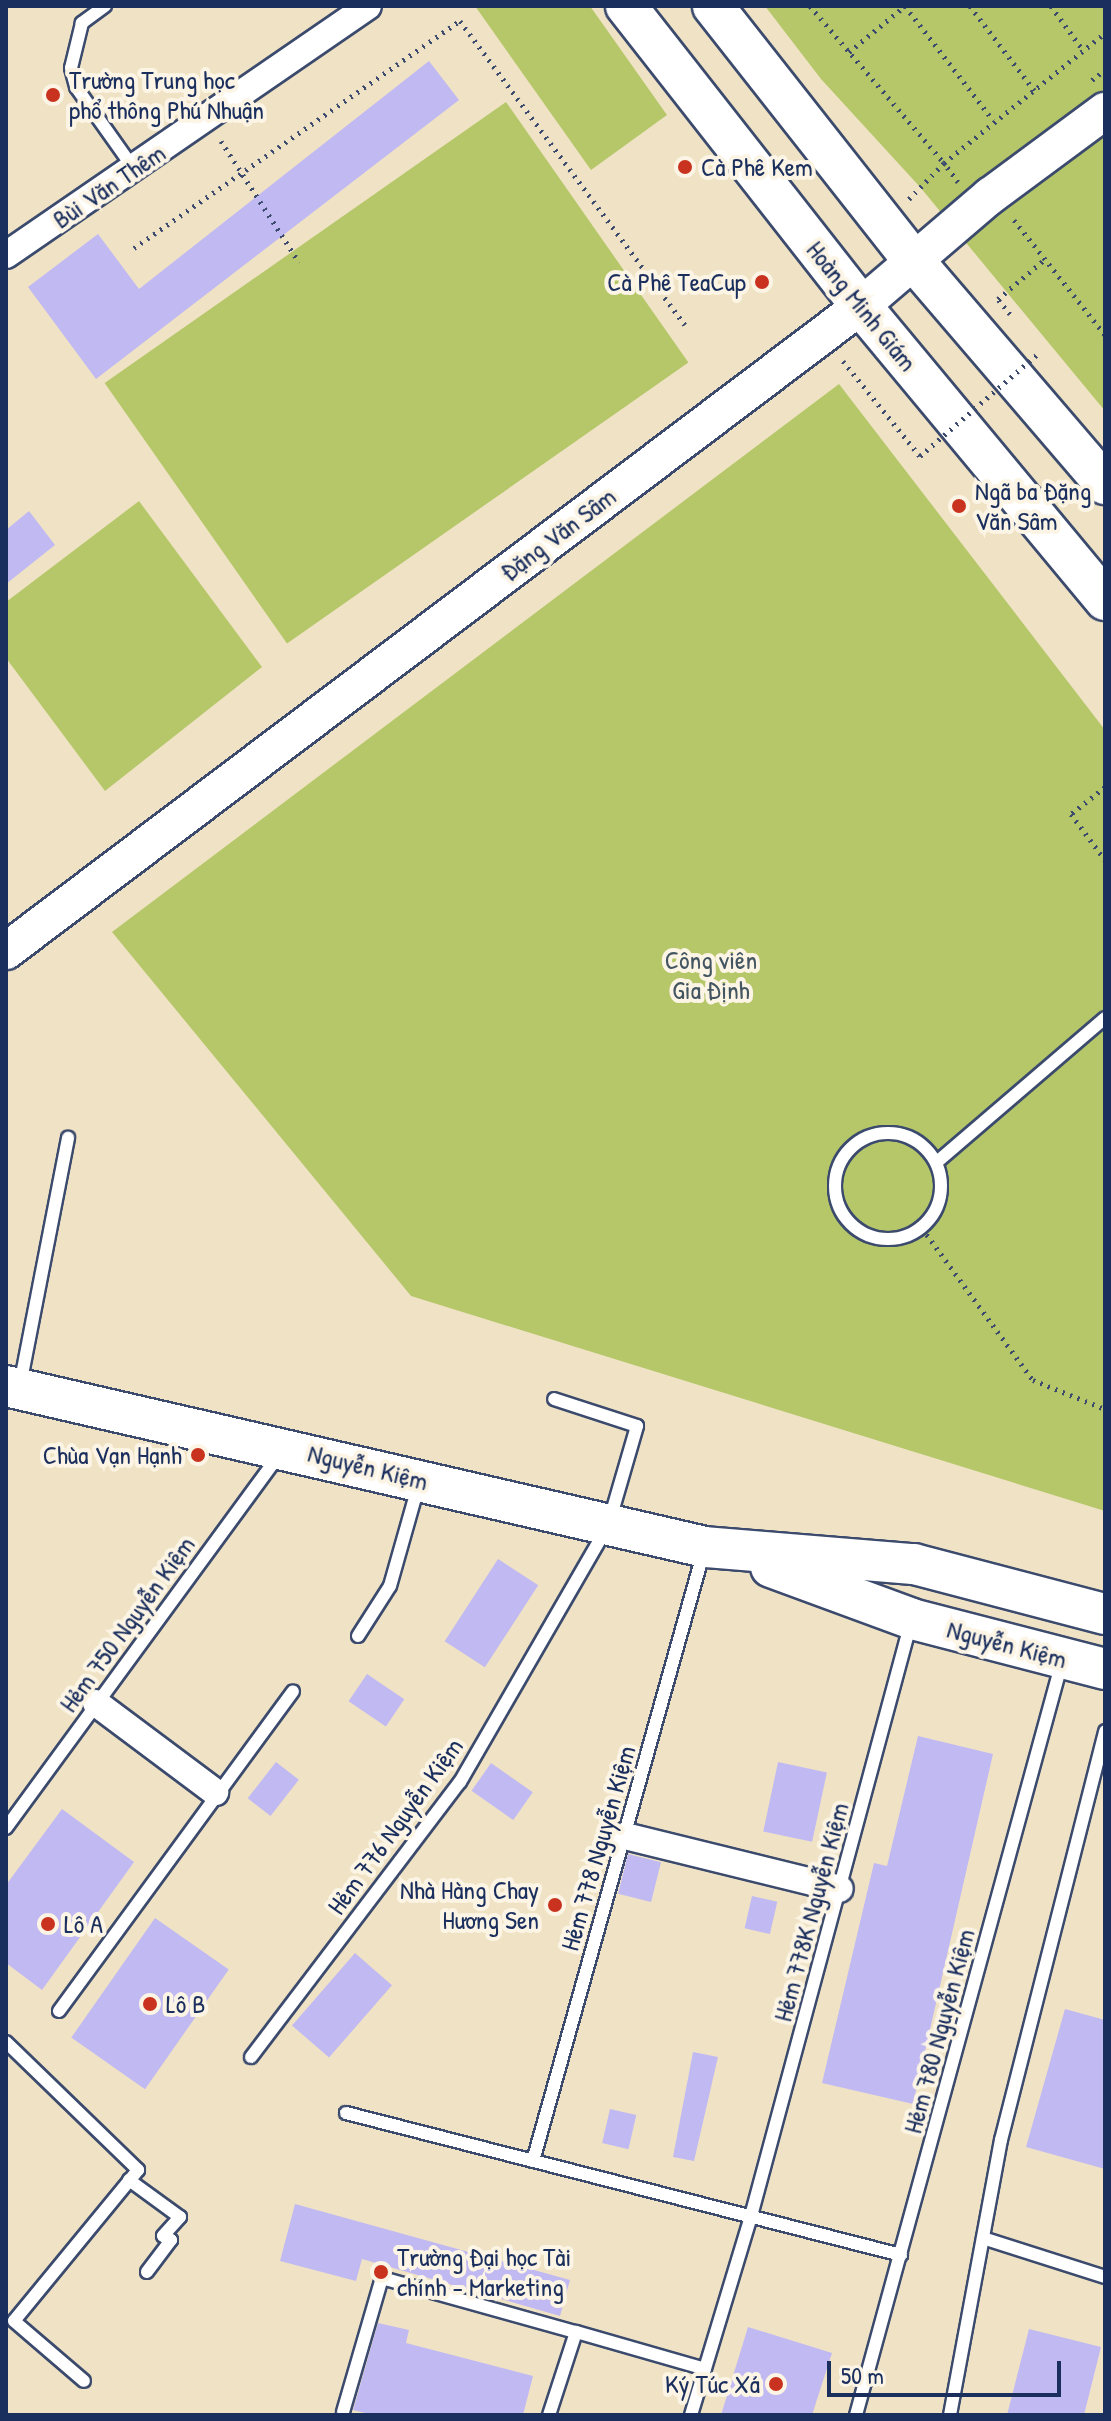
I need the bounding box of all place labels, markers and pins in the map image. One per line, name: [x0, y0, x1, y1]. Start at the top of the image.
place label: Trường Trung học phổ thông Phú Nhuận: [69, 64, 264, 126]
marker: Trường Trung học phổ thông Phú Nhuận: [44, 86, 62, 104]
place label: Cà Phê Kem: [701, 151, 813, 183]
marker: Cà Phê Kem: [676, 158, 694, 176]
place label: Cà Phê TeaCup: [607, 266, 746, 298]
marker: Cà Phê TeaCup: [753, 273, 771, 291]
place label: Ngã ba Đặng Văn Sâm: [975, 475, 1091, 536]
marker: Ngã ba Đặng Văn Sâm: [950, 497, 968, 515]
place label: Chùa Vạn Hạnh: [43, 1439, 182, 1471]
marker: Chùa Vạn Hạnh: [189, 1446, 207, 1464]
place label: Nhà Hàng Chay Hương Sen: [400, 1874, 539, 1936]
marker: Nhà Hàng Chay Hương Sen: [546, 1896, 564, 1914]
place label: Lô A: [64, 1908, 103, 1940]
marker: Lô A: [39, 1915, 57, 1933]
place label: Lô B: [166, 1988, 205, 2020]
marker: Lô B: [141, 1995, 159, 2013]
place label: Trường Đại học Tài chính - Marketing: [397, 2241, 571, 2302]
marker: Trường Đại học Tài chính - Marketing: [372, 2263, 390, 2281]
place label: Ký Túc Xá: [665, 2368, 760, 2400]
marker: Ký Túc Xá: [767, 2375, 785, 2393]

